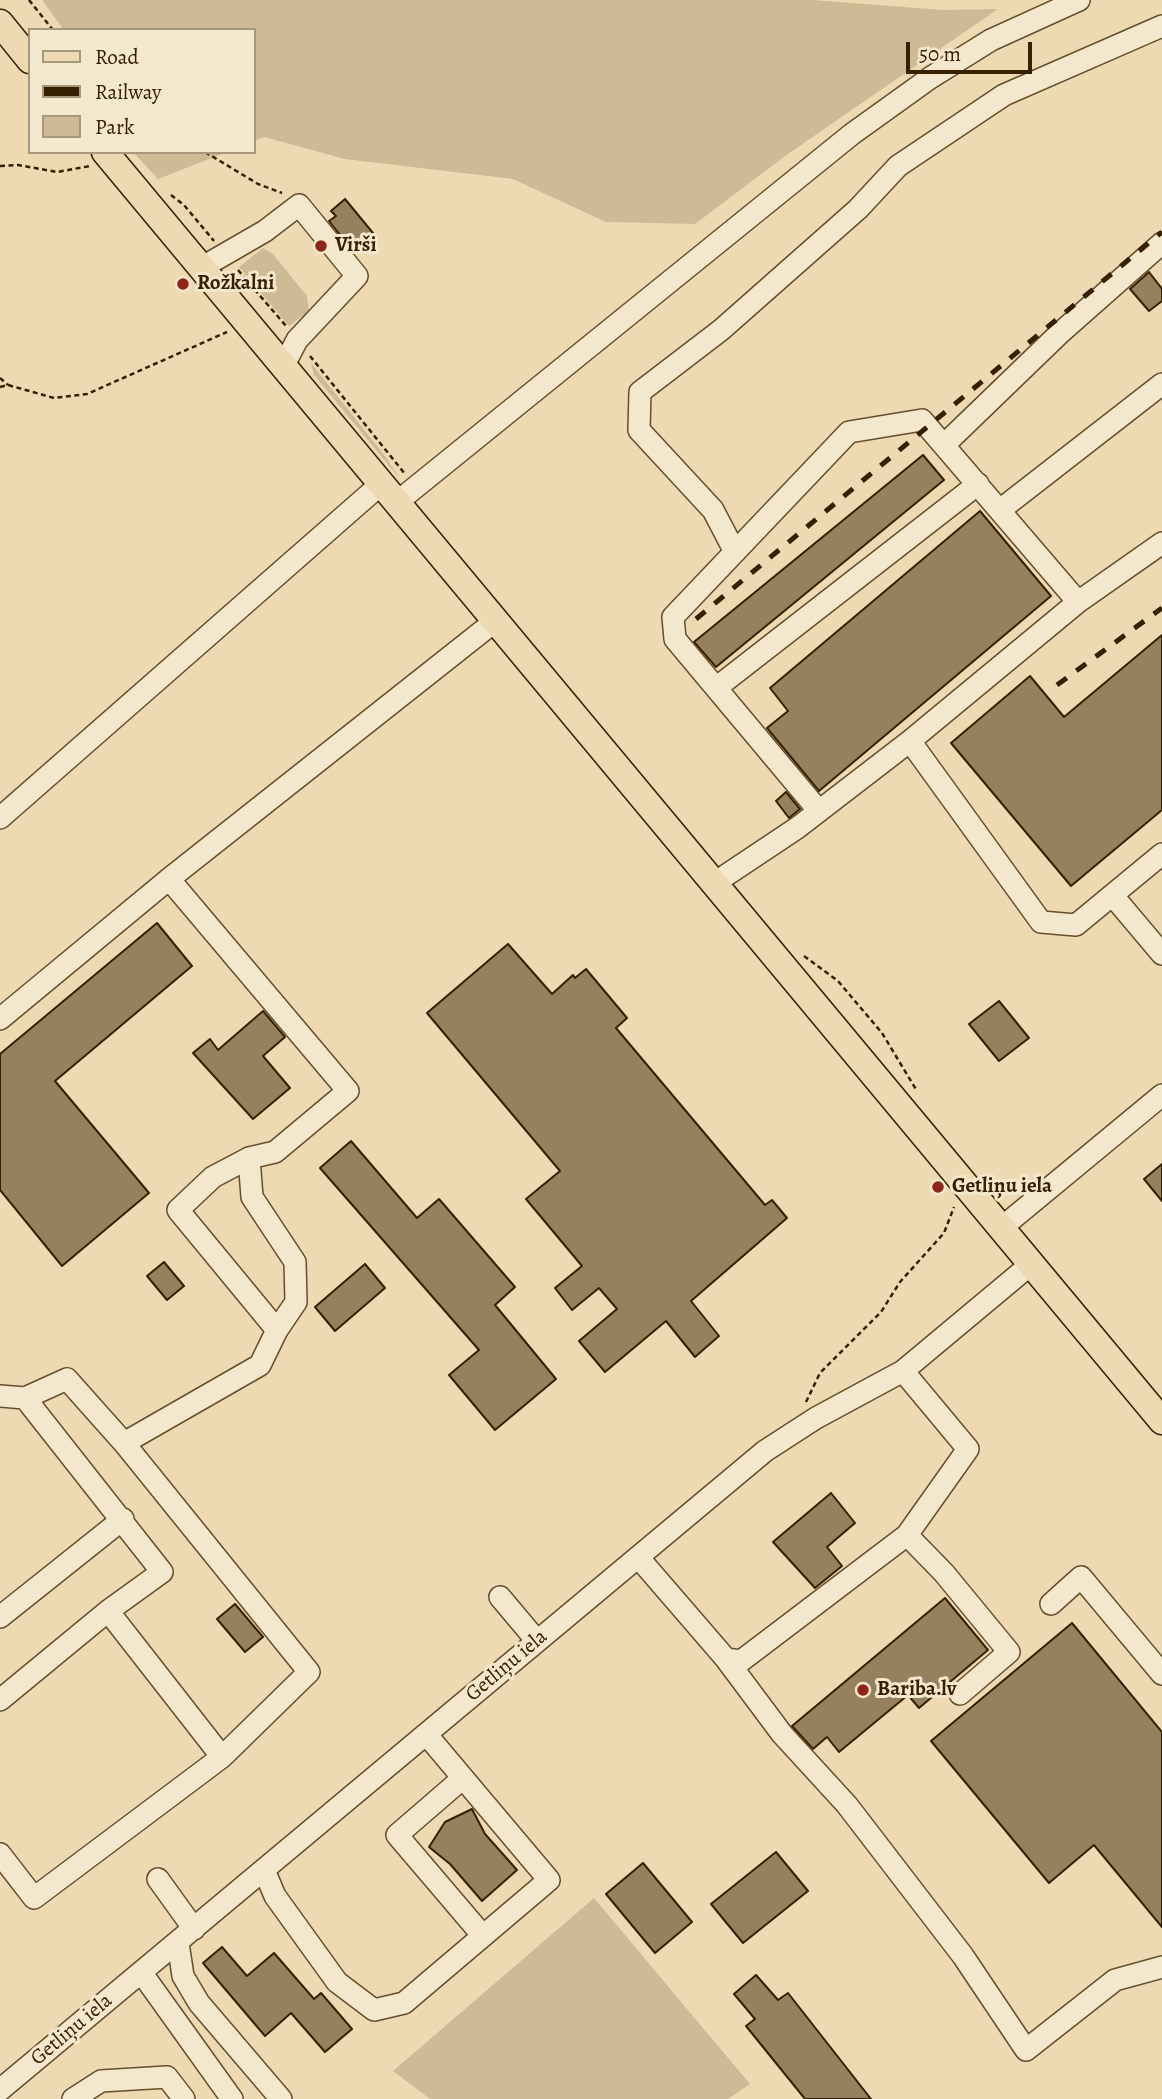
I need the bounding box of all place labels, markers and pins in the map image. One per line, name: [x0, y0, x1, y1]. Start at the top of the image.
place label: Virši: [335, 233, 377, 259]
marker: Virši: [313, 238, 329, 254]
place label: Rožkalni: [197, 271, 274, 297]
marker: Rožkalni: [175, 276, 191, 292]
place label: Getliņu iela: [952, 1174, 1052, 1200]
marker: Getliņu iela: [930, 1179, 946, 1195]
place label: Bariba.lv: [877, 1677, 957, 1703]
marker: Bariba.lv: [855, 1682, 871, 1698]

